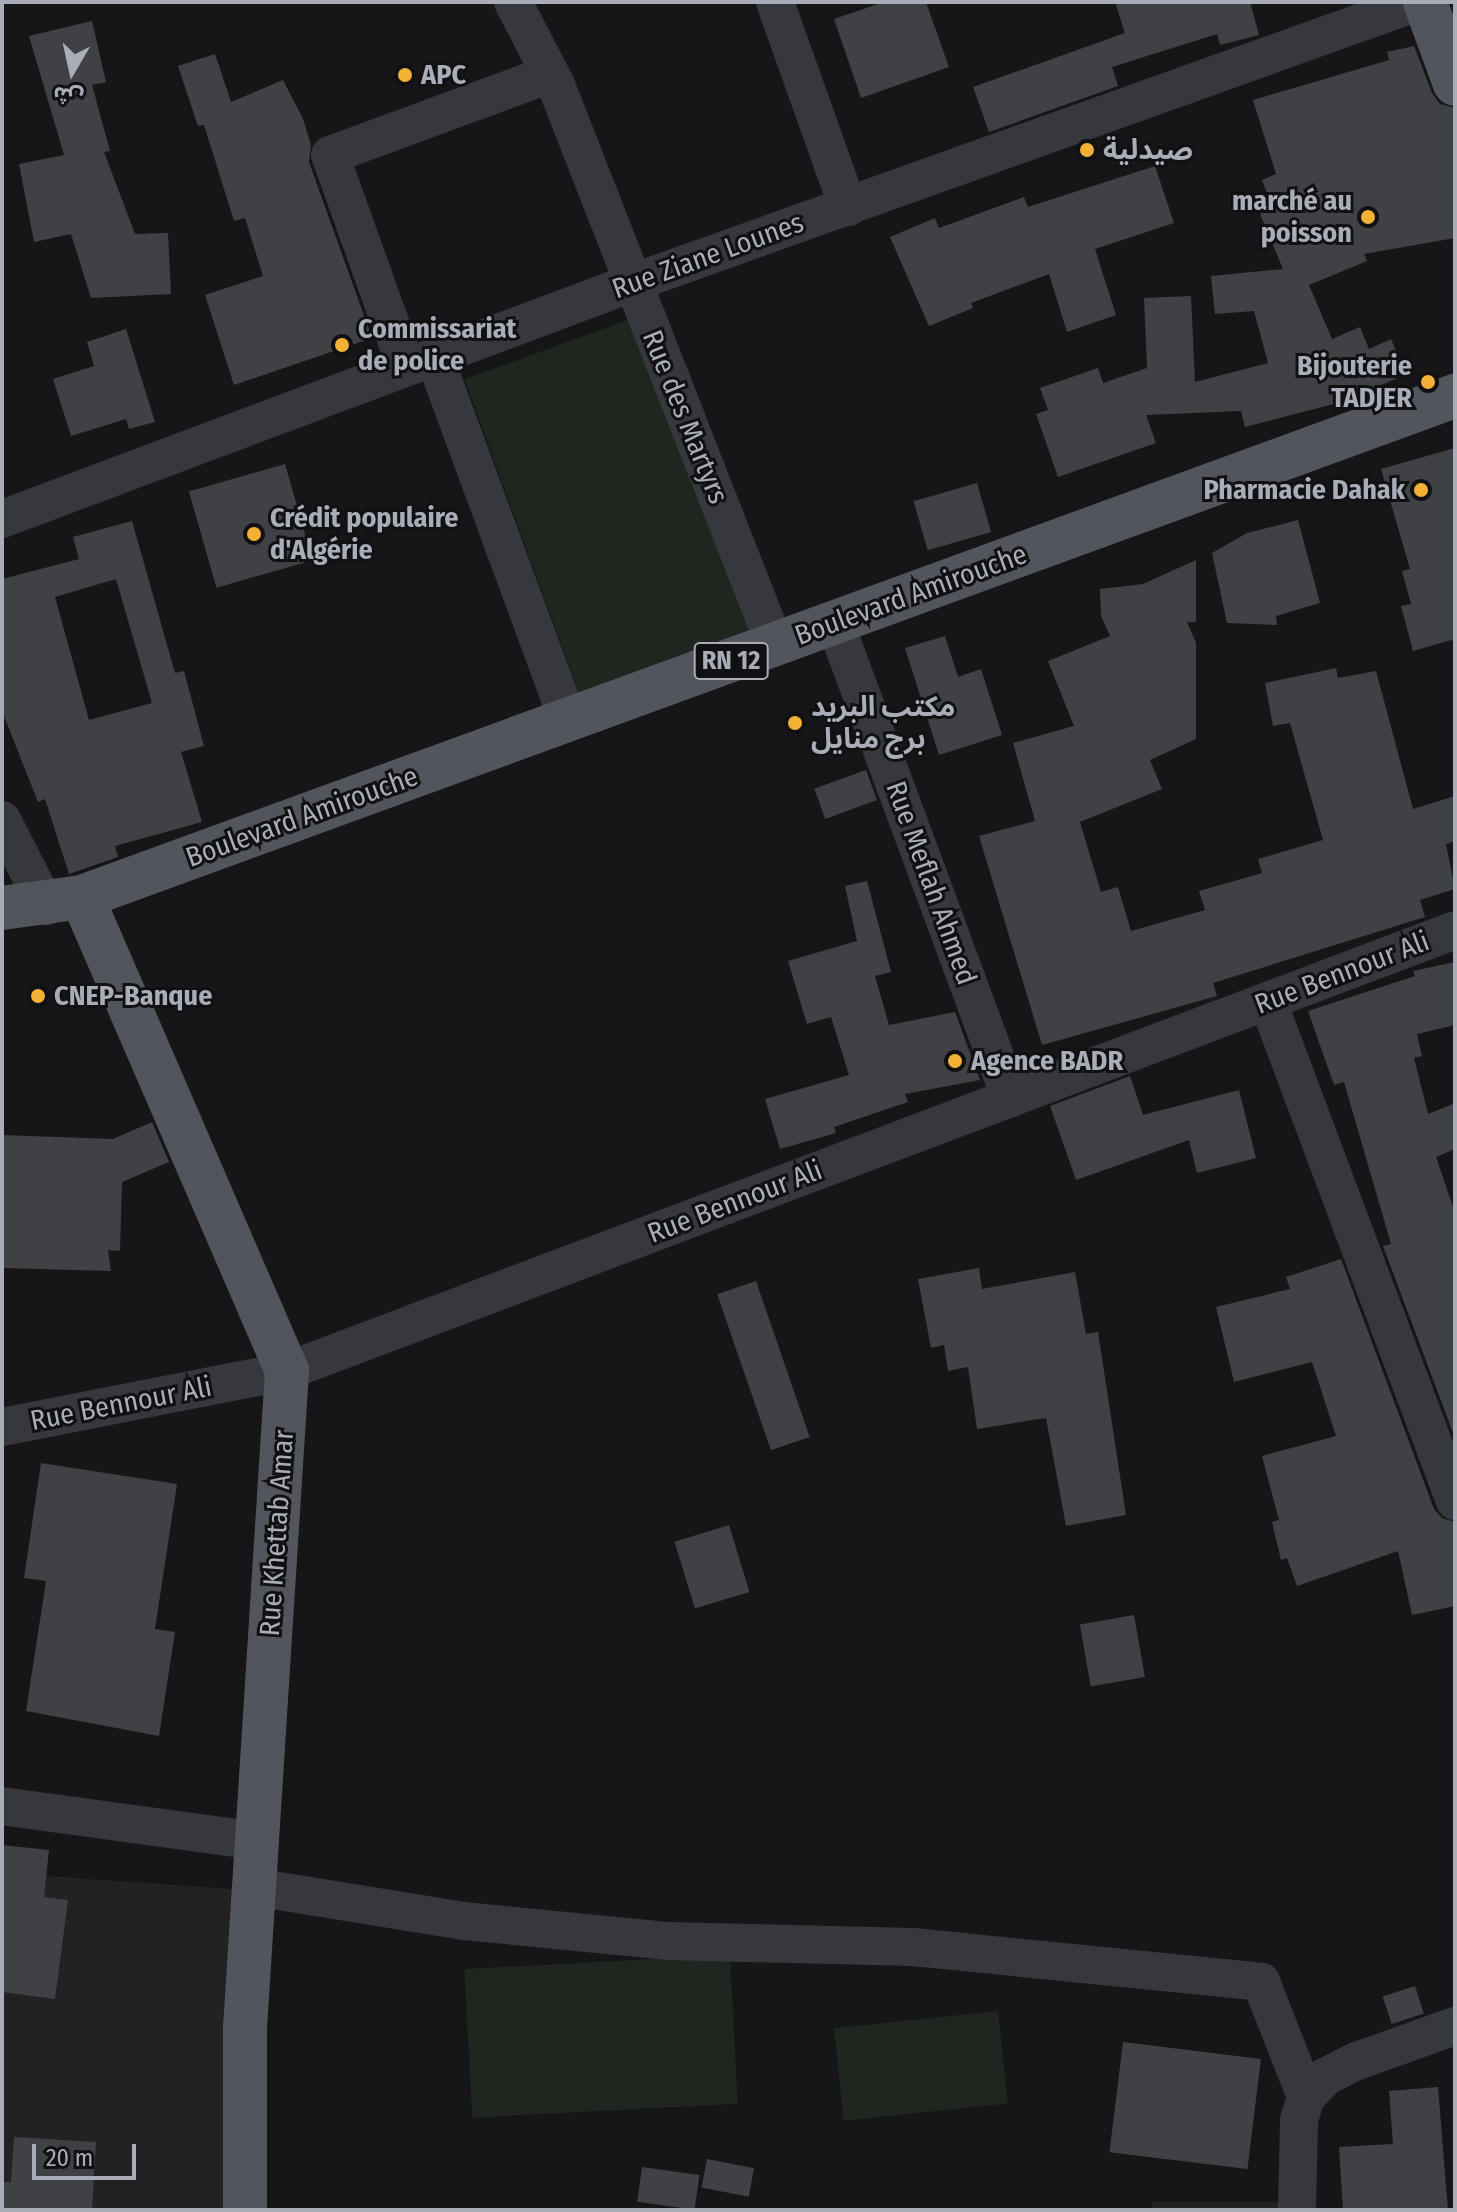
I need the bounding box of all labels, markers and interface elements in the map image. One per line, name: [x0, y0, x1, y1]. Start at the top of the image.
north arrow: [32, 32, 112, 112]
place label: APC: [421, 58, 466, 92]
marker: APC: [396, 66, 414, 84]
text: ش: [51, 81, 85, 112]
place label: صيدلية: [1103, 133, 1193, 167]
marker: صيدلية: [1078, 141, 1096, 159]
place label: marché au poisson: [1232, 184, 1352, 250]
street label: Rue Ziane Lounes: [608, 206, 808, 306]
marker: marché au poisson: [1359, 208, 1377, 226]
place label: Commissariat de police: [358, 312, 516, 378]
street label: Rue des Martyrs: [635, 325, 735, 509]
marker: Commissariat de police: [333, 336, 351, 354]
place label: Bijouterie TADJER: [1297, 349, 1412, 415]
marker: Bijouterie TADJER: [1419, 373, 1437, 391]
place label: Pharmacie Dahak: [1204, 473, 1405, 507]
marker: Pharmacie Dahak: [1412, 481, 1430, 499]
place label: Crédit populaire d'Algérie: [270, 501, 458, 567]
marker: Crédit populaire d'Algérie: [245, 525, 263, 543]
street label: Boulevard Amirouche: [790, 537, 1032, 653]
road number: RN 12: [693, 639, 769, 683]
place label: مكتب البريد برج منايل: [811, 690, 955, 756]
marker: مكتب البريد برج منايل: [786, 714, 804, 732]
street label: Boulevard Amirouche: [181, 759, 423, 875]
street label: Rue Meflah Ahmed: [879, 777, 983, 989]
street label: Rue Bennour Ali: [1250, 924, 1434, 1022]
place label: CNEP-Banque: [54, 979, 212, 1013]
marker: CNEP-Banque: [29, 987, 47, 1005]
place label: Agence BADR: [971, 1044, 1123, 1078]
marker: Agence BADR: [946, 1052, 964, 1070]
street label: Rue Bennour Ali: [643, 1153, 827, 1251]
street label: Rue Bennour Ali: [28, 1370, 214, 1438]
street label: Rue Khettab Amar: [253, 1429, 301, 1637]
scale bar: [36, 2128, 140, 2178]
text: 20 m: [46, 2144, 93, 2172]

